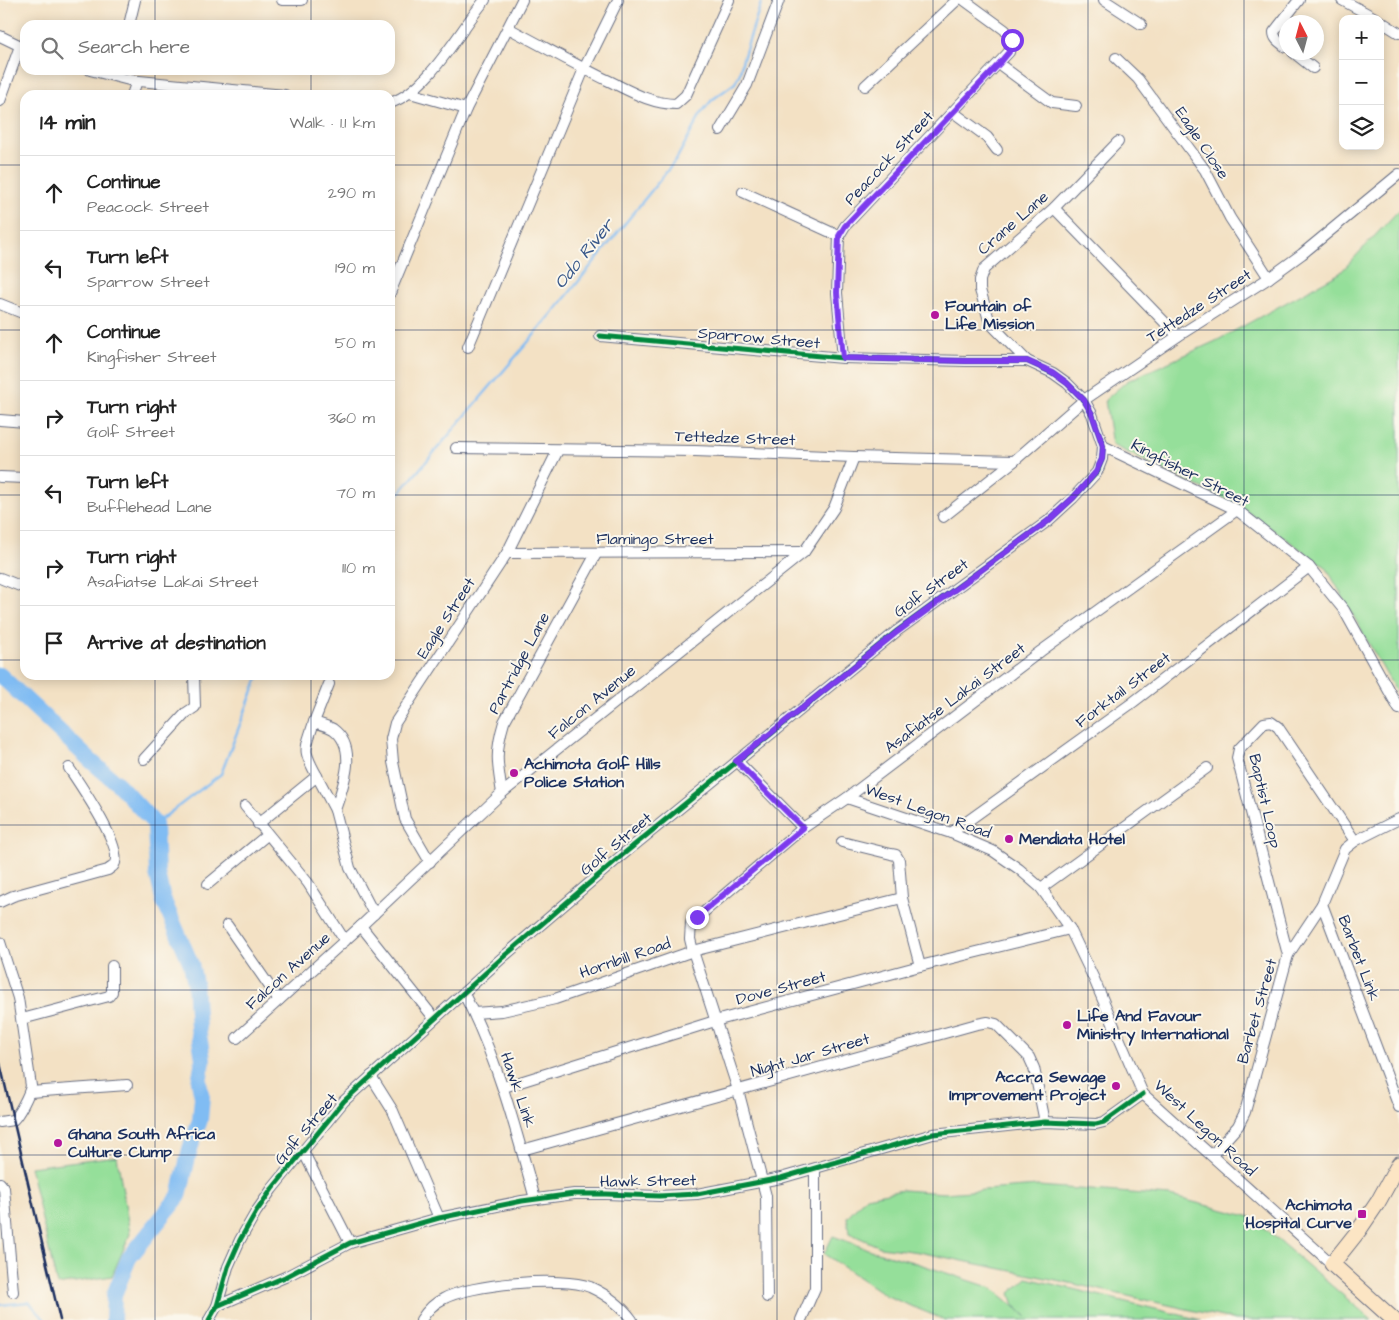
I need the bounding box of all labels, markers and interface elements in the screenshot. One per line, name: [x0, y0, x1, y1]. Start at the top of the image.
north arrow: [1279, 15, 1324, 60]
map controls: [1339, 15, 1384, 150]
button: +: [1339, 15, 1384, 60]
search box: [20, 20, 395, 75]
route start: [1001, 29, 1024, 52]
icon: search: [38, 34, 66, 62]
text: Search here: [78, 34, 190, 61]
button: −: [1339, 60, 1384, 105]
street label: Eagle Close: [1169, 102, 1235, 184]
button: layers: [1339, 105, 1384, 150]
street label: Peacock Street: [839, 106, 939, 210]
text: 14 min: [40, 108, 95, 137]
text: Walk · 1.1 km: [289, 112, 375, 134]
text: Continue: [87, 169, 161, 196]
icon: ahead: [40, 179, 68, 207]
text: 290 m: [328, 182, 375, 204]
street label: Crane Lane: [973, 186, 1053, 260]
text: Peacock Street: [87, 196, 209, 218]
water label: Odo River: [548, 212, 621, 294]
text: Turn left: [87, 244, 168, 271]
icon: left: [40, 254, 68, 282]
text: 190 m: [335, 257, 375, 279]
street label: Tettedze Street: [1142, 264, 1256, 348]
text: Sparrow Street: [87, 271, 210, 293]
place label: Fountain of Life Mission: [945, 295, 1034, 335]
marker: Fountain of Life Mission: [929, 309, 941, 321]
text: Continue: [87, 319, 161, 346]
street label: Sparrow Street: [697, 322, 822, 354]
icon: ahead: [40, 329, 68, 357]
text: 50 m: [335, 332, 375, 354]
text: Kingfisher Street: [87, 346, 216, 368]
text: Turn right: [87, 394, 176, 421]
icon: right: [40, 404, 68, 432]
text: 360 m: [328, 407, 375, 429]
text: Golf Street: [87, 421, 175, 443]
street label: Tettedze Street: [674, 425, 796, 451]
street label: Kingfisher Street: [1127, 434, 1253, 513]
text: Turn left: [87, 469, 168, 496]
icon: left: [40, 479, 68, 507]
text: 70 m: [336, 482, 375, 504]
text: Bufflehead Lane: [87, 496, 212, 518]
street label: Flamingo Street: [596, 528, 714, 551]
text: Turn right: [87, 544, 176, 571]
street label: Golf Street: [889, 553, 973, 623]
icon: right: [40, 554, 68, 582]
text: 110 m: [342, 557, 375, 579]
text: Asafiatse Lakai Street: [87, 571, 258, 593]
street label: Eagle Street: [412, 573, 482, 663]
street label: Partridge Lane: [483, 608, 556, 718]
icon: arrive: [40, 629, 68, 657]
text: Arrive at destination: [87, 630, 266, 657]
street label: Asafiatse Lakai Street: [880, 637, 1030, 758]
street label: Forktail Street: [1071, 647, 1176, 733]
street label: Falcon Avenue: [543, 659, 641, 744]
street label: Baptist Loop: [1243, 752, 1287, 850]
place label: Achimota Golf Hills Police Station: [524, 753, 661, 793]
marker: Achimota Golf Hills Police Station: [508, 767, 520, 779]
street label: West Legon Road: [862, 778, 994, 845]
street label: Golf Street: [575, 807, 657, 881]
place label: Mendiata Hotel: [1019, 828, 1125, 850]
marker: Mendiata Hotel: [1003, 833, 1015, 845]
route end: [686, 906, 709, 929]
street label: Barbet Link: [1333, 912, 1385, 1004]
street label: Falcon Avenue: [241, 927, 335, 1015]
street label: Hornbill Road: [576, 932, 674, 984]
street label: Barbet Street: [1232, 955, 1283, 1066]
street label: Dove Street: [734, 965, 829, 1011]
place label: Life And Favour Ministry International: [1077, 1005, 1229, 1046]
marker: Life And Favour Ministry International: [1061, 1019, 1073, 1031]
street label: Night Jar Street: [748, 1027, 873, 1083]
street label: Hawk Link: [495, 1049, 541, 1131]
place label: Accra Sewage Improvement Project: [949, 1066, 1107, 1106]
street label: West Legon Road: [1148, 1075, 1261, 1182]
marker: Accra Sewage Improvement Project: [1110, 1080, 1122, 1092]
street label: Golf Street: [269, 1088, 343, 1170]
place label: Ghana South Africa Culture Clump: [68, 1123, 216, 1163]
marker: Ghana South Africa Culture Clump: [52, 1137, 64, 1149]
street label: Hawk Street: [600, 1169, 697, 1193]
place label: Achimota Hospital Curve: [1245, 1194, 1353, 1234]
marker: Achimota Hospital Curve: [1356, 1208, 1368, 1220]

